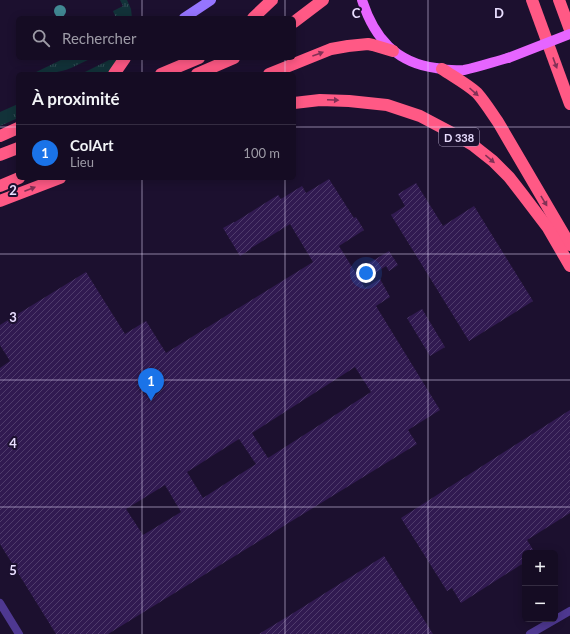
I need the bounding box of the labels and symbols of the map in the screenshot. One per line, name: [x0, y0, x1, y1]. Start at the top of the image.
text: C: [352, 5, 361, 21]
text: D: [494, 5, 504, 21]
one-way arrow: [312, 51, 324, 57]
one-way arrow: [553, 57, 559, 69]
one-way arrow: [469, 87, 479, 97]
one-way arrow: [327, 97, 340, 103]
road number: D 338: [439, 128, 479, 146]
one-way arrow: [485, 155, 496, 164]
text: 2: [9, 182, 17, 198]
one-way arrow: [24, 186, 36, 192]
one-way arrow: [540, 196, 548, 206]
your location: [356, 263, 376, 283]
text: 3: [9, 309, 17, 325]
pin: 1: [138, 368, 164, 401]
text: 4: [9, 435, 17, 451]
text: 5: [9, 562, 17, 578]

